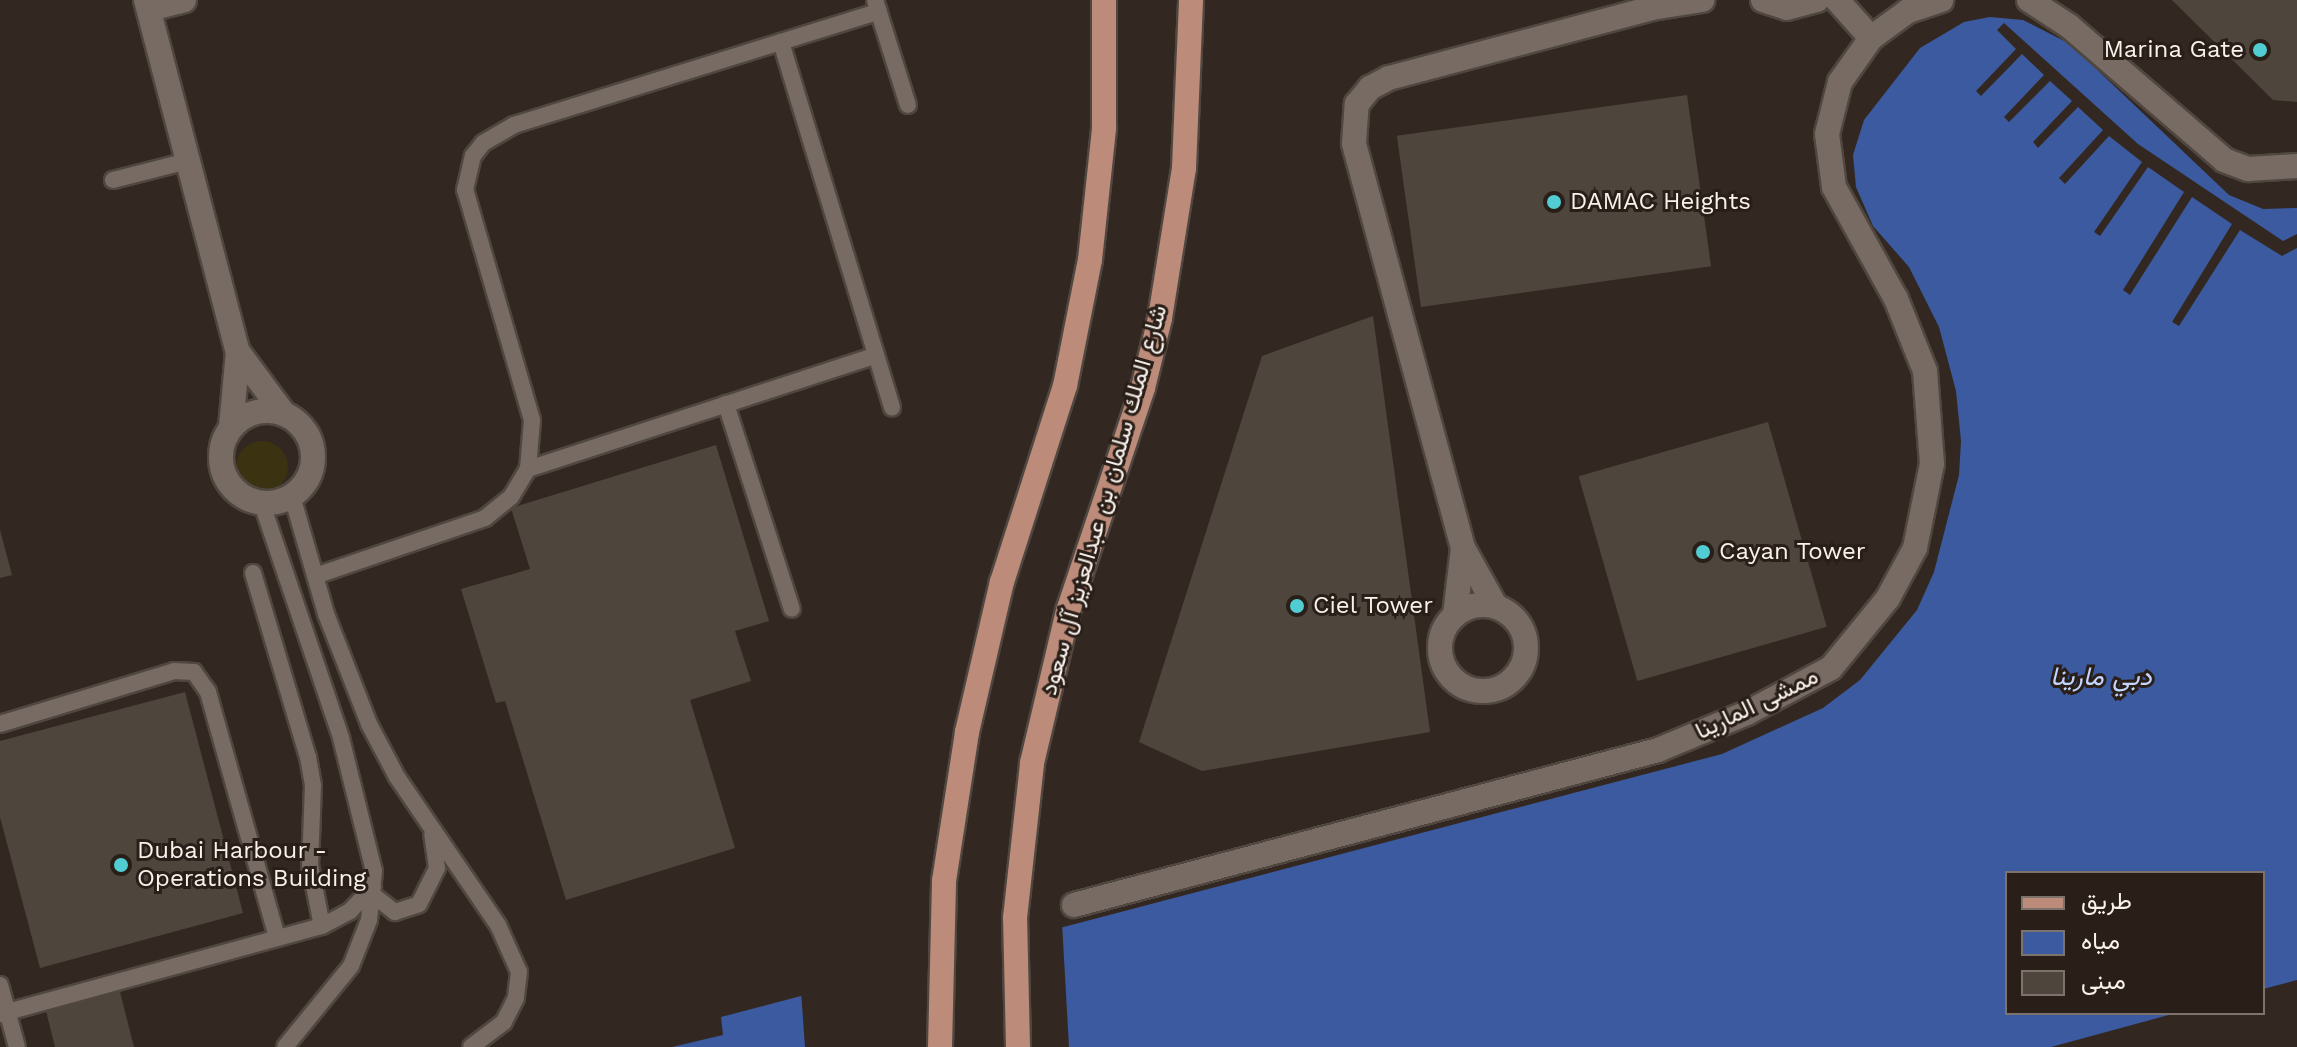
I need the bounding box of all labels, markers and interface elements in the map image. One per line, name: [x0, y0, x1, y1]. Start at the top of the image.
place label: Marina Gate: [2103, 36, 2244, 64]
marker: Marina Gate: [2251, 41, 2269, 59]
place label: DAMAC Heights: [1570, 188, 1751, 216]
marker: DAMAC Heights: [1545, 193, 1563, 211]
street label: شارع الملك سلمان بن عبدالعزيز آل سعود: [1034, 302, 1174, 698]
place label: Cayan Tower: [1719, 538, 1866, 566]
marker: Cayan Tower: [1694, 543, 1712, 561]
place label: Ciel Tower: [1313, 592, 1434, 620]
marker: Ciel Tower: [1288, 597, 1306, 615]
water label: دبي مارينا: [2050, 661, 2152, 693]
street label: ممشى المارينا: [1691, 662, 1823, 746]
place label: Dubai Harbour - Operations Building: [137, 837, 366, 893]
marker: Dubai Harbour - Operations Building: [112, 856, 130, 874]
legend: [2005, 871, 2265, 1015]
text: طريق: [2081, 887, 2132, 915]
text: مياه: [2081, 927, 2120, 955]
text: مبنى: [2081, 967, 2126, 995]

